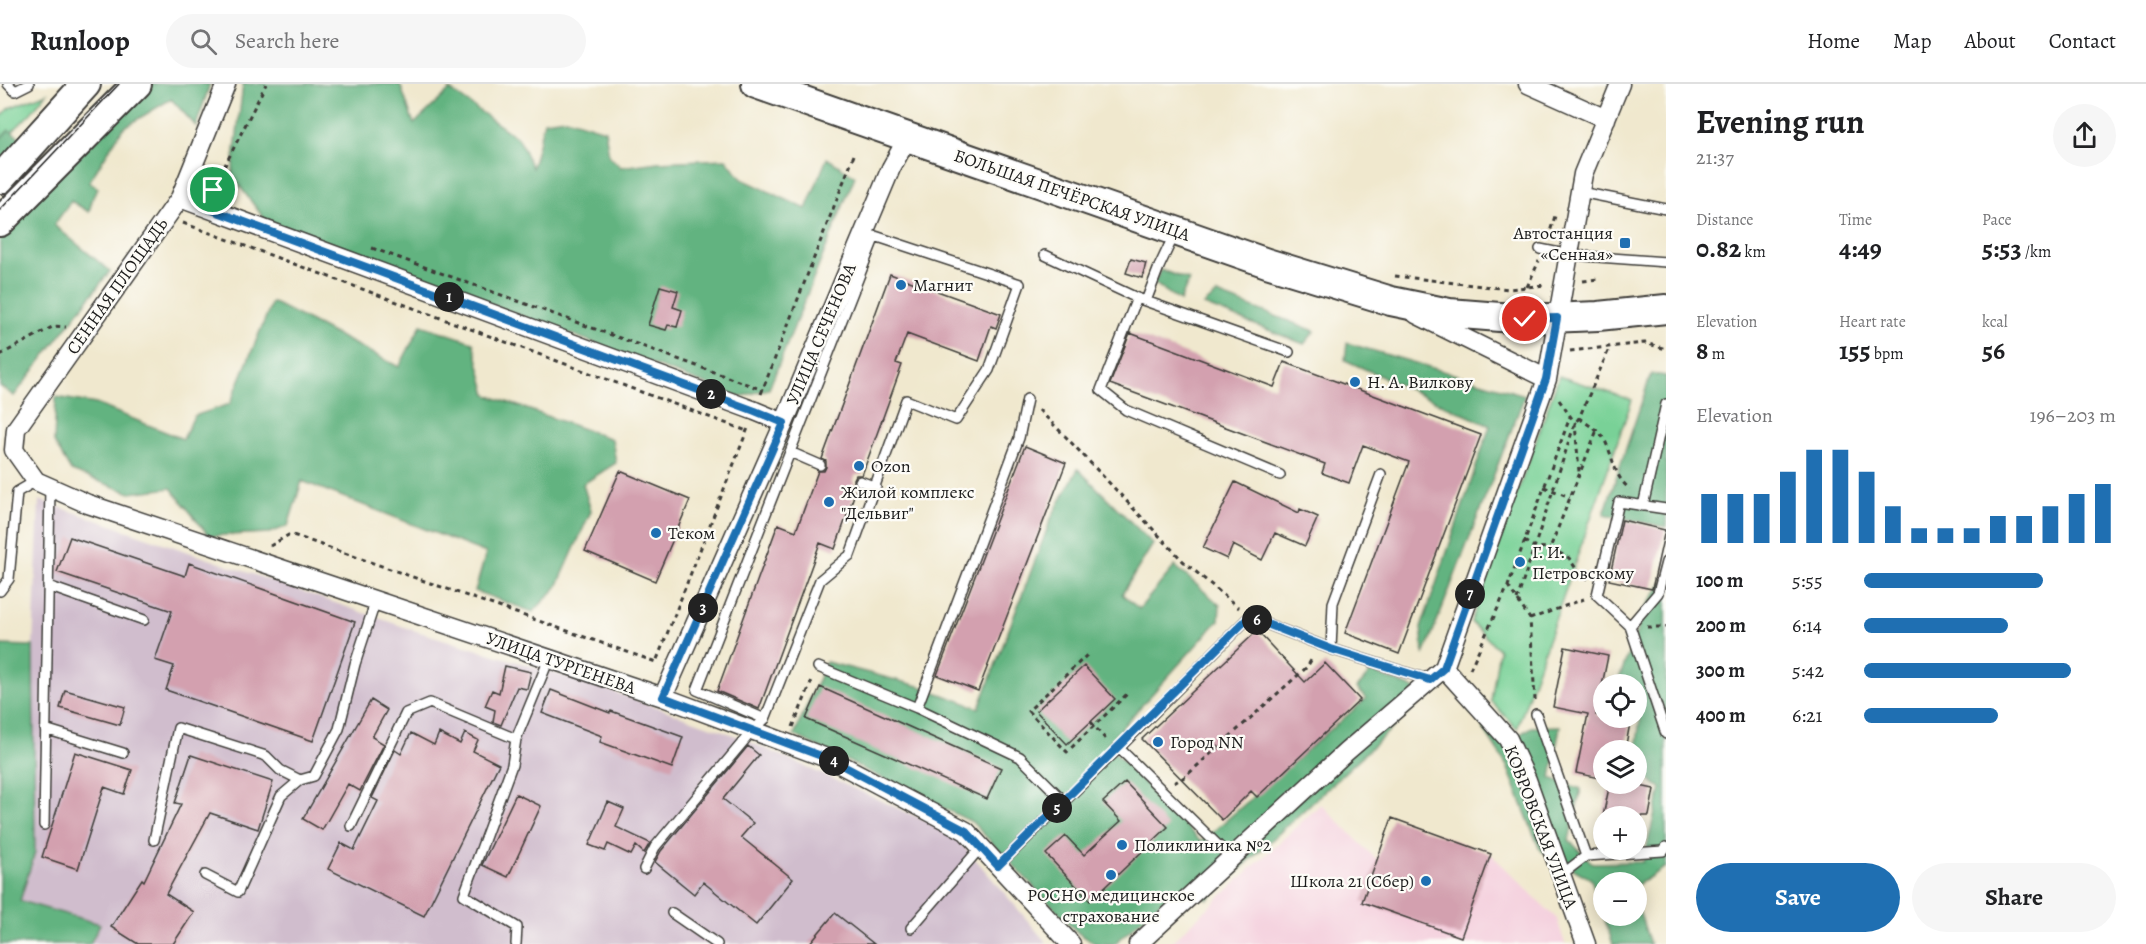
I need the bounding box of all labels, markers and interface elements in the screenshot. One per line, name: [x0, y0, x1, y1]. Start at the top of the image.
search box: [166, 14, 586, 68]
text: Runloop: [30, 22, 130, 60]
icon: search: [187, 25, 220, 58]
text: Search here: [235, 26, 339, 56]
text: Home: [1807, 27, 1860, 55]
text: Map: [1893, 27, 1931, 55]
text: About: [1964, 27, 2016, 55]
text: Contact: [2049, 27, 2116, 55]
text: Evening run: [1696, 99, 1865, 144]
button: share: [2053, 104, 2116, 167]
street label: БОЛЬШАЯ ПЕЧЁРСКАЯ УЛИЦА: [951, 143, 1194, 247]
text: 21:37: [1696, 144, 1734, 171]
pin: [187, 164, 238, 215]
icon: arrive: [196, 173, 229, 206]
text: Distance: [1696, 209, 1753, 231]
text: Time: [1839, 209, 1872, 231]
text: Pace: [1982, 209, 2012, 231]
street label: СЕННАЯ ПЛОЩАДЬ: [61, 213, 173, 359]
place label: Автостанция «Сенная»: [1512, 221, 1613, 266]
text: 0.82: [1696, 231, 1741, 266]
text: 4:49: [1839, 231, 1882, 266]
text: 5:53: [1982, 231, 2022, 266]
marker: Автостанция «Сенная»: [1618, 236, 1632, 250]
text: km: [1741, 241, 1766, 263]
text: /km: [2022, 241, 2051, 263]
street label: УЛИЦА СЕЧЕНОВА: [780, 259, 862, 409]
place label: Магнит: [913, 273, 973, 297]
marker: Магнит: [894, 278, 908, 292]
pin: 1: [434, 282, 464, 312]
text: 1: [446, 286, 452, 308]
pin: [1499, 293, 1550, 344]
icon: check: [1508, 302, 1541, 335]
text: Elevation: [1696, 311, 1757, 333]
text: Heart rate: [1839, 311, 1906, 333]
text: kcal: [1982, 311, 2008, 333]
text: 8: [1696, 333, 1708, 368]
text: 155: [1839, 333, 1871, 368]
text: 56: [1982, 333, 2005, 368]
text: m: [1708, 343, 1725, 365]
text: bpm: [1871, 343, 1904, 365]
place label: Н. А. Вилкову: [1367, 370, 1474, 394]
marker: Н. А. Вилкову: [1348, 375, 1362, 389]
pin: 2: [696, 379, 726, 409]
text: 2: [707, 383, 715, 405]
text: Elevation: [1696, 402, 1773, 429]
text: 196–203 m: [2030, 402, 2116, 429]
place label: Ozon: [871, 454, 911, 478]
marker: Ozon: [852, 459, 866, 473]
place label: Жилой комплекс "Дельвиг": [841, 480, 975, 525]
marker: Жилой комплекс "Дельвиг": [822, 495, 836, 509]
place label: Теком: [668, 521, 715, 545]
marker: Теком: [649, 526, 663, 540]
place label: Г. И. Петровскому: [1532, 540, 1635, 585]
marker: Г. И. Петровскому: [1513, 555, 1527, 569]
text: 100 m: [1696, 567, 1744, 594]
text: 5:55: [1792, 567, 1823, 594]
pin: 7: [1455, 579, 1485, 609]
text: 7: [1467, 583, 1473, 605]
pin: 3: [688, 593, 718, 623]
text: 3: [700, 597, 706, 619]
pin: 6: [1242, 605, 1272, 635]
text: 6: [1253, 609, 1261, 631]
text: 200 m: [1696, 612, 1746, 639]
text: 6:14: [1792, 612, 1822, 639]
street label: УЛИЦА ТУРГЕНЕВА: [483, 626, 640, 700]
text: 300 m: [1696, 657, 1745, 684]
text: 5:42: [1792, 657, 1824, 684]
map controls: [1593, 674, 1647, 926]
button: locate: [1593, 674, 1647, 728]
text: 400 m: [1696, 702, 1746, 729]
text: 6:21: [1792, 702, 1822, 729]
place label: Город NN: [1170, 730, 1244, 754]
marker: Город NN: [1151, 735, 1165, 749]
button: layers: [1593, 740, 1647, 794]
street label: КОВРОВСКАЯ УЛИЦА: [1499, 742, 1583, 913]
pin: 4: [819, 746, 849, 776]
text: 4: [830, 750, 838, 772]
pin: 5: [1042, 793, 1072, 823]
text: 5: [1054, 797, 1060, 819]
button: +: [1593, 806, 1647, 860]
place label: Поликлиника №2: [1134, 833, 1272, 857]
marker: Поликлиника №2: [1115, 838, 1129, 852]
button: Save: [1696, 863, 1900, 932]
button: Share: [1912, 863, 2116, 932]
marker: РОСНО медицинское страхование: [1104, 868, 1118, 882]
place label: Школа 21 (Сбер): [1290, 869, 1414, 893]
button: −: [1593, 872, 1647, 926]
marker: Школа 21 (Сбер): [1419, 874, 1433, 888]
place label: РОСНО медицинское страхование: [1027, 883, 1195, 928]

